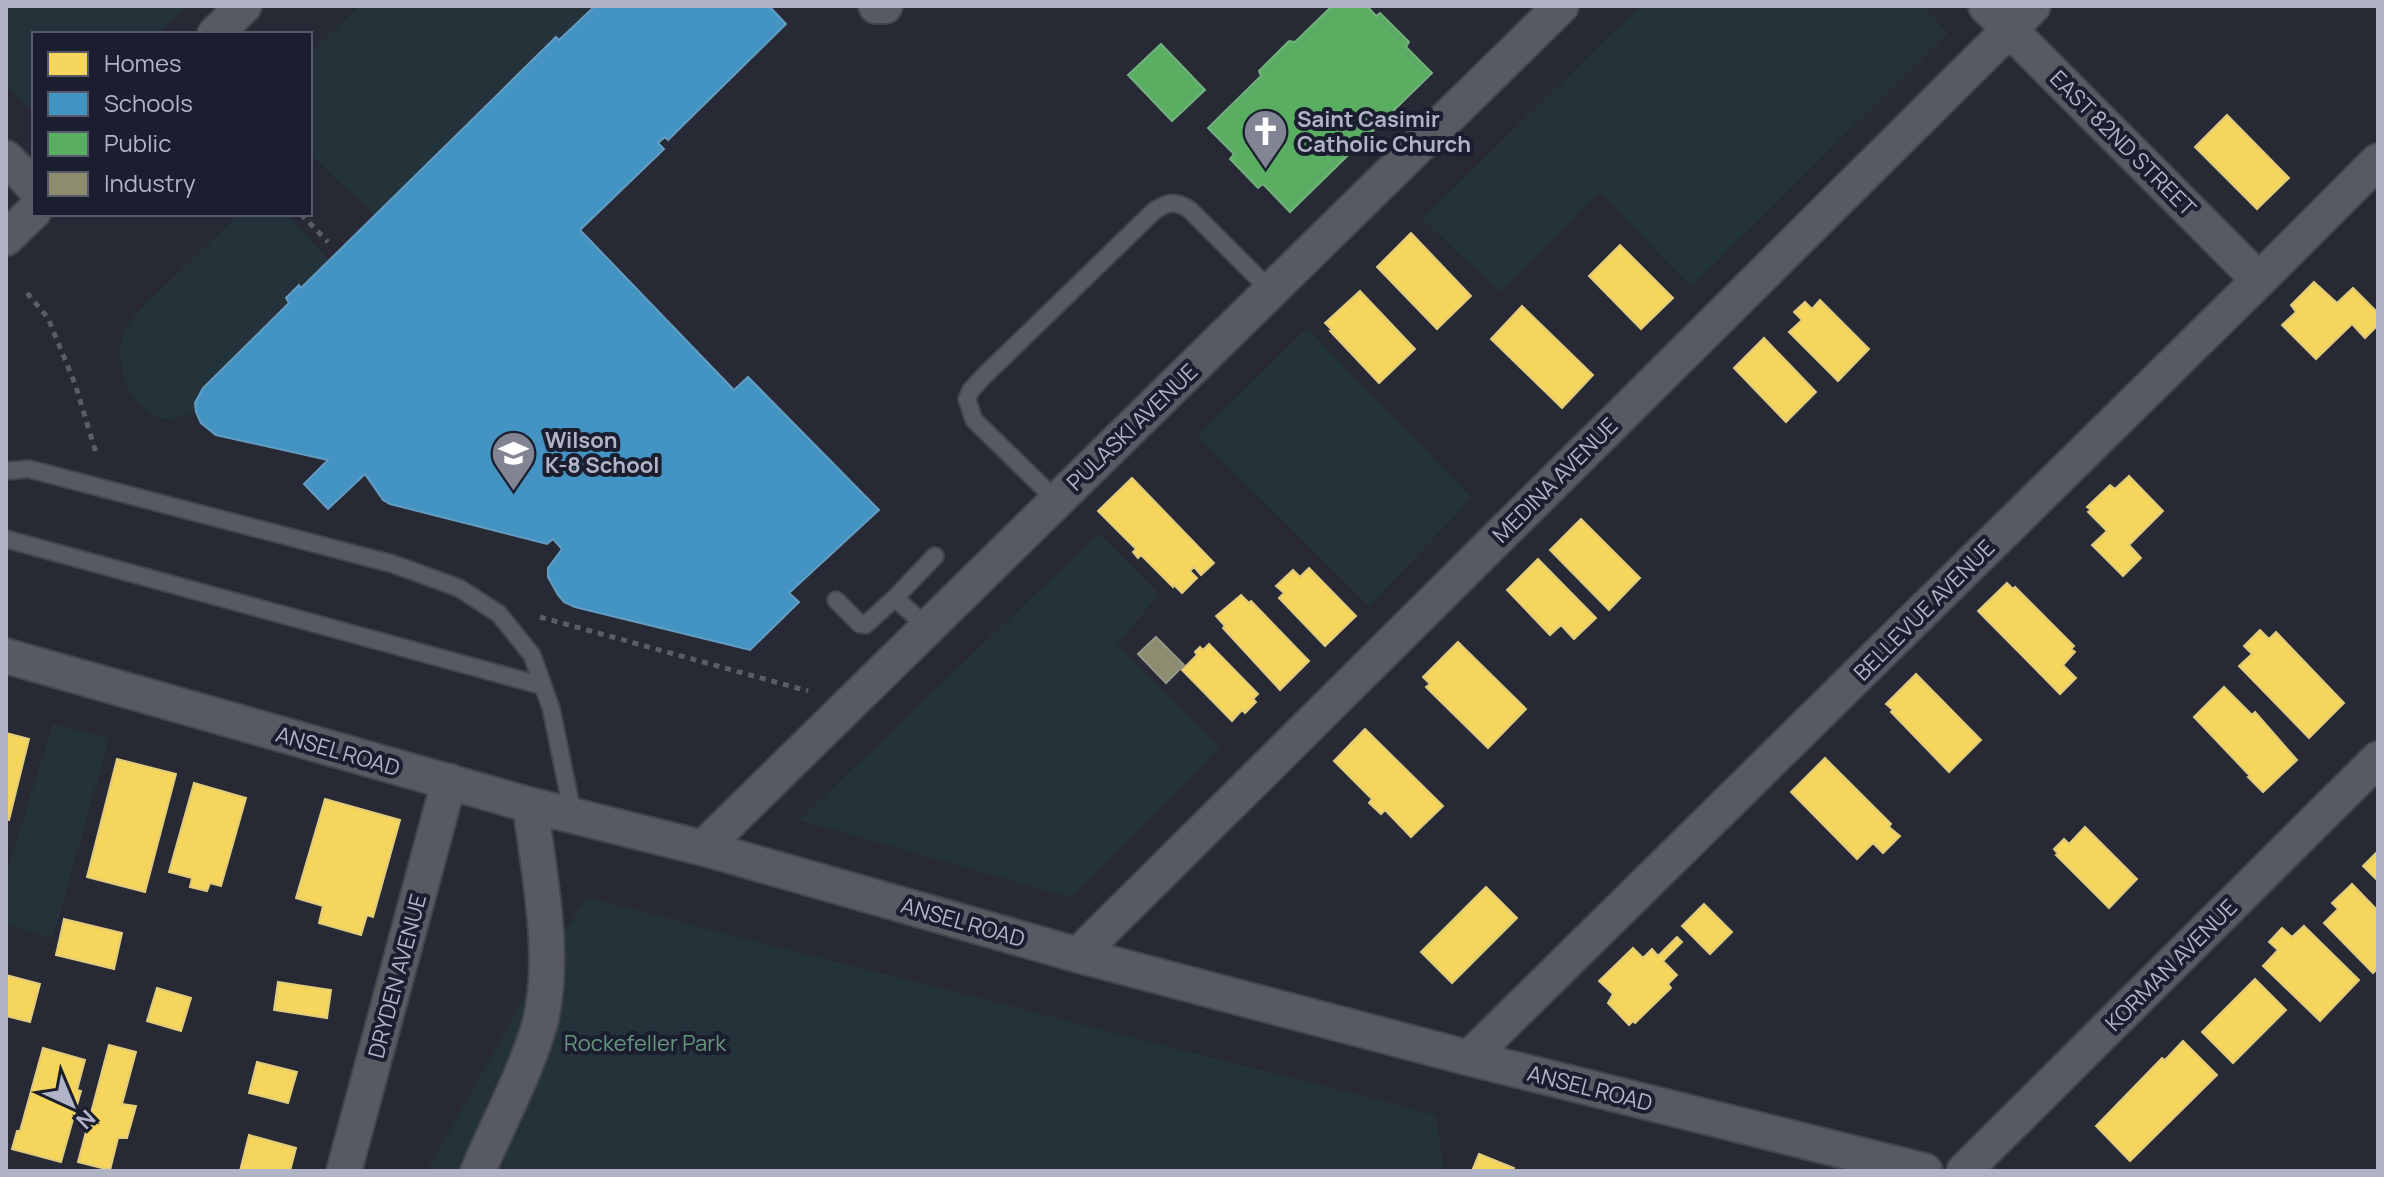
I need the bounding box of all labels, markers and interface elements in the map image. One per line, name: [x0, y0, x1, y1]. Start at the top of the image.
legend: [32, 32, 312, 216]
text: Homes: [104, 46, 182, 79]
street label: EAST 82ND STREET: [2044, 64, 2202, 222]
text: Schools: [104, 86, 193, 119]
place label: Saint Casimir Catholic Church: [1297, 104, 1471, 159]
church icon: Saint Casimir Catholic Church: [1242, 108, 1290, 171]
text: Public: [104, 126, 171, 159]
text: Industry: [104, 166, 196, 199]
street label: PULASKI AVENUE: [1060, 357, 1204, 497]
street label: MEDINA AVENUE: [1486, 411, 1624, 549]
place label: Wilson K-8 School: [545, 425, 660, 480]
school or university icon: Wilson K-8 School: [490, 429, 538, 492]
street label: BELLEVUE AVENUE: [1847, 533, 2001, 687]
street label: ANSEL ROAD: [272, 719, 404, 783]
street label: ANSEL ROAD: [897, 890, 1029, 954]
street label: DRYDEN AVENUE: [361, 891, 433, 1061]
street label: KORMAN AVENUE: [2098, 892, 2244, 1038]
park label: Rockefeller Park: [564, 1028, 727, 1058]
street label: ANSEL ROAD: [1524, 1058, 1656, 1118]
north arrow: [32, 1065, 112, 1145]
text: N: [70, 1103, 102, 1136]

